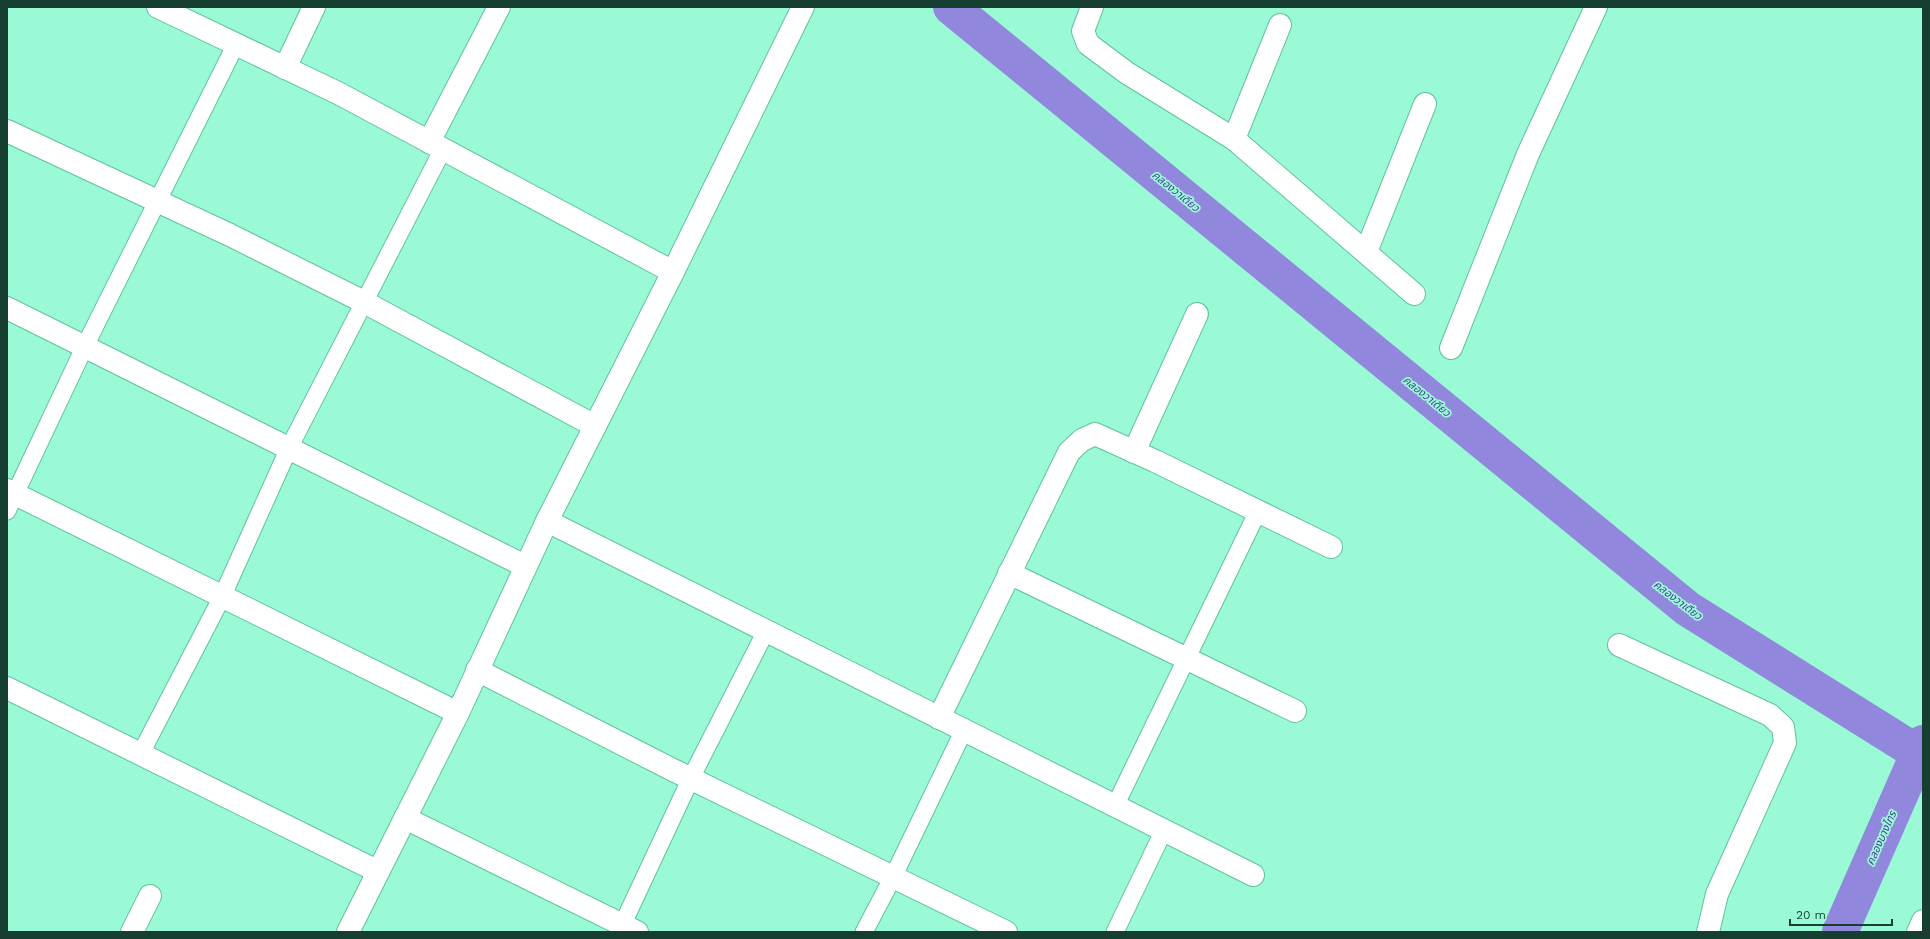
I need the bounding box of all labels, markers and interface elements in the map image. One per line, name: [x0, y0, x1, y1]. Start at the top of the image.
water label: คลองวาเดียว: [1149, 168, 1202, 215]
water label: คลองวาเดียว: [1400, 373, 1453, 420]
water label: คลองวาเดียว: [1651, 578, 1705, 623]
water label: คลองบางไทร: [1864, 808, 1900, 867]
scale bar: [1790, 901, 1892, 927]
text: 20 m: [1796, 908, 1826, 922]

